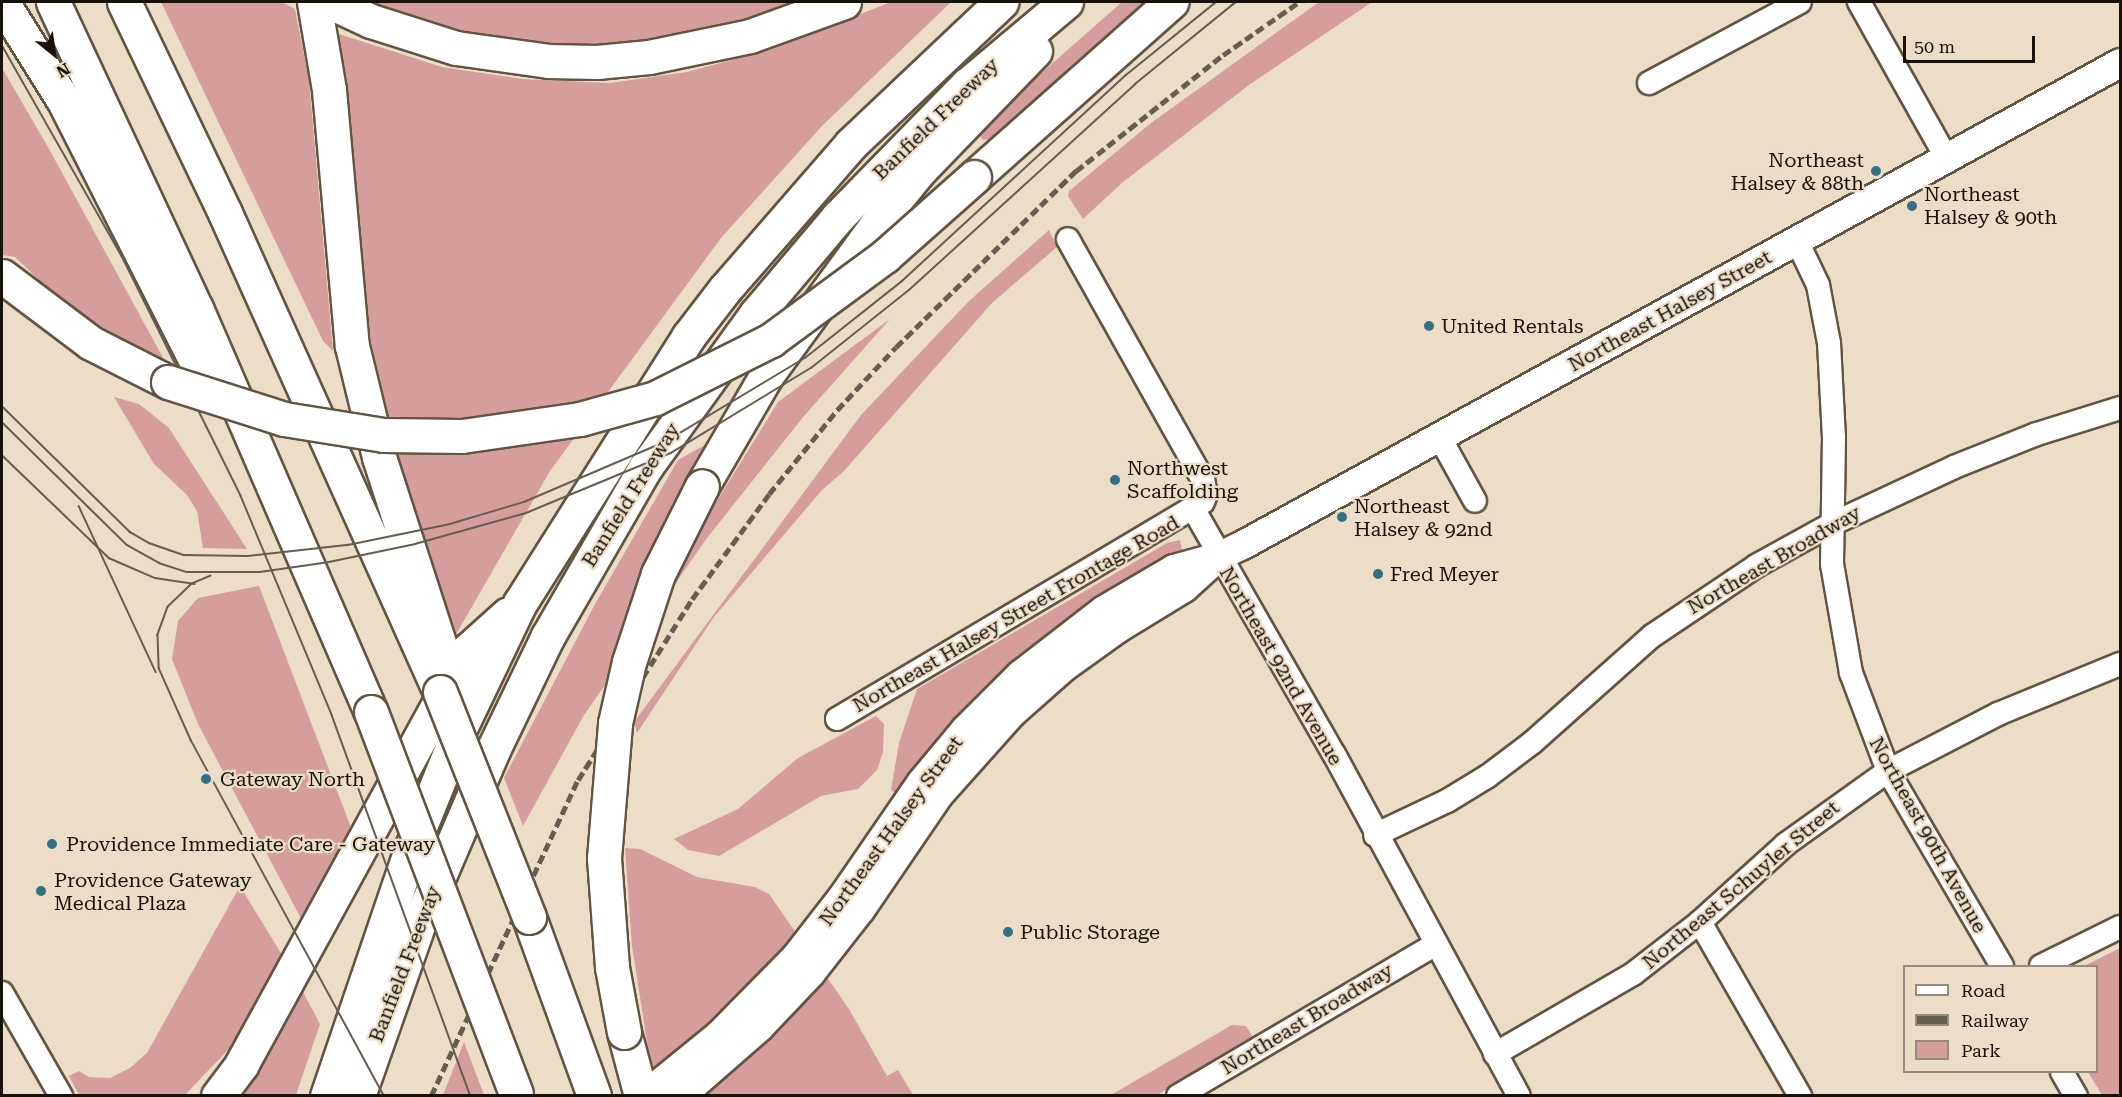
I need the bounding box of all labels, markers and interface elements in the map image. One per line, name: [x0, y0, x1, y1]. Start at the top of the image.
north arrow: [24, 24, 84, 84]
scale bar: [1906, 24, 2038, 62]
text: 50 m: [1914, 36, 1955, 57]
street label: Banfield Freeway: [868, 53, 1004, 185]
text: N: [53, 59, 73, 81]
place label: Northeast Halsey & 88th: [1731, 148, 1864, 195]
marker: Northeast Halsey & 88th: [1869, 164, 1883, 178]
place label: Northeast Halsey & 90th: [1924, 183, 2057, 230]
marker: Northeast Halsey & 90th: [1905, 199, 1919, 213]
street label: Northeast Halsey Street: [1564, 245, 1776, 377]
place label: United Rentals: [1441, 314, 1583, 338]
marker: United Rentals: [1422, 319, 1436, 333]
street label: Banfield Freeway: [577, 418, 685, 572]
place label: Northwest Scaffolding: [1127, 456, 1238, 503]
marker: Northwest Scaffolding: [1108, 473, 1122, 487]
place label: Northeast Halsey & 92nd: [1354, 494, 1493, 541]
street label: Northeast Broadway: [1683, 501, 1865, 619]
street label: Northeast Halsey Street Frontage Road: [849, 510, 1183, 718]
marker: Northeast Halsey & 92nd: [1335, 510, 1349, 524]
street label: Northeast 92nd Avenue: [1214, 562, 1348, 770]
place label: Fred Meyer: [1390, 562, 1499, 586]
marker: Fred Meyer: [1371, 567, 1385, 581]
street label: Northeast Halsey Street: [814, 731, 968, 931]
street label: Northeast 90th Avenue: [1864, 733, 1992, 937]
place label: Gateway North: [220, 767, 365, 791]
marker: Gateway North: [197, 770, 215, 788]
street label: Northeast Schuyler Street: [1638, 796, 1844, 974]
place label: Providence Immediate Care - Gateway: [66, 832, 435, 856]
marker: Providence Immediate Care - Gateway: [43, 835, 61, 853]
place label: Providence Gateway Medical Plaza: [54, 868, 252, 915]
marker: Providence Gateway Medical Plaza: [32, 882, 50, 900]
street label: Banfield Freeway: [364, 882, 446, 1046]
place label: Public Storage: [1020, 920, 1160, 944]
marker: Public Storage: [1001, 925, 1015, 939]
street label: Northeast Broadway: [1217, 958, 1397, 1080]
legend: [1903, 965, 2098, 1073]
text: Road: [1961, 980, 2005, 1001]
text: Railway: [1961, 1010, 2029, 1031]
text: Park: [1961, 1040, 2001, 1061]

